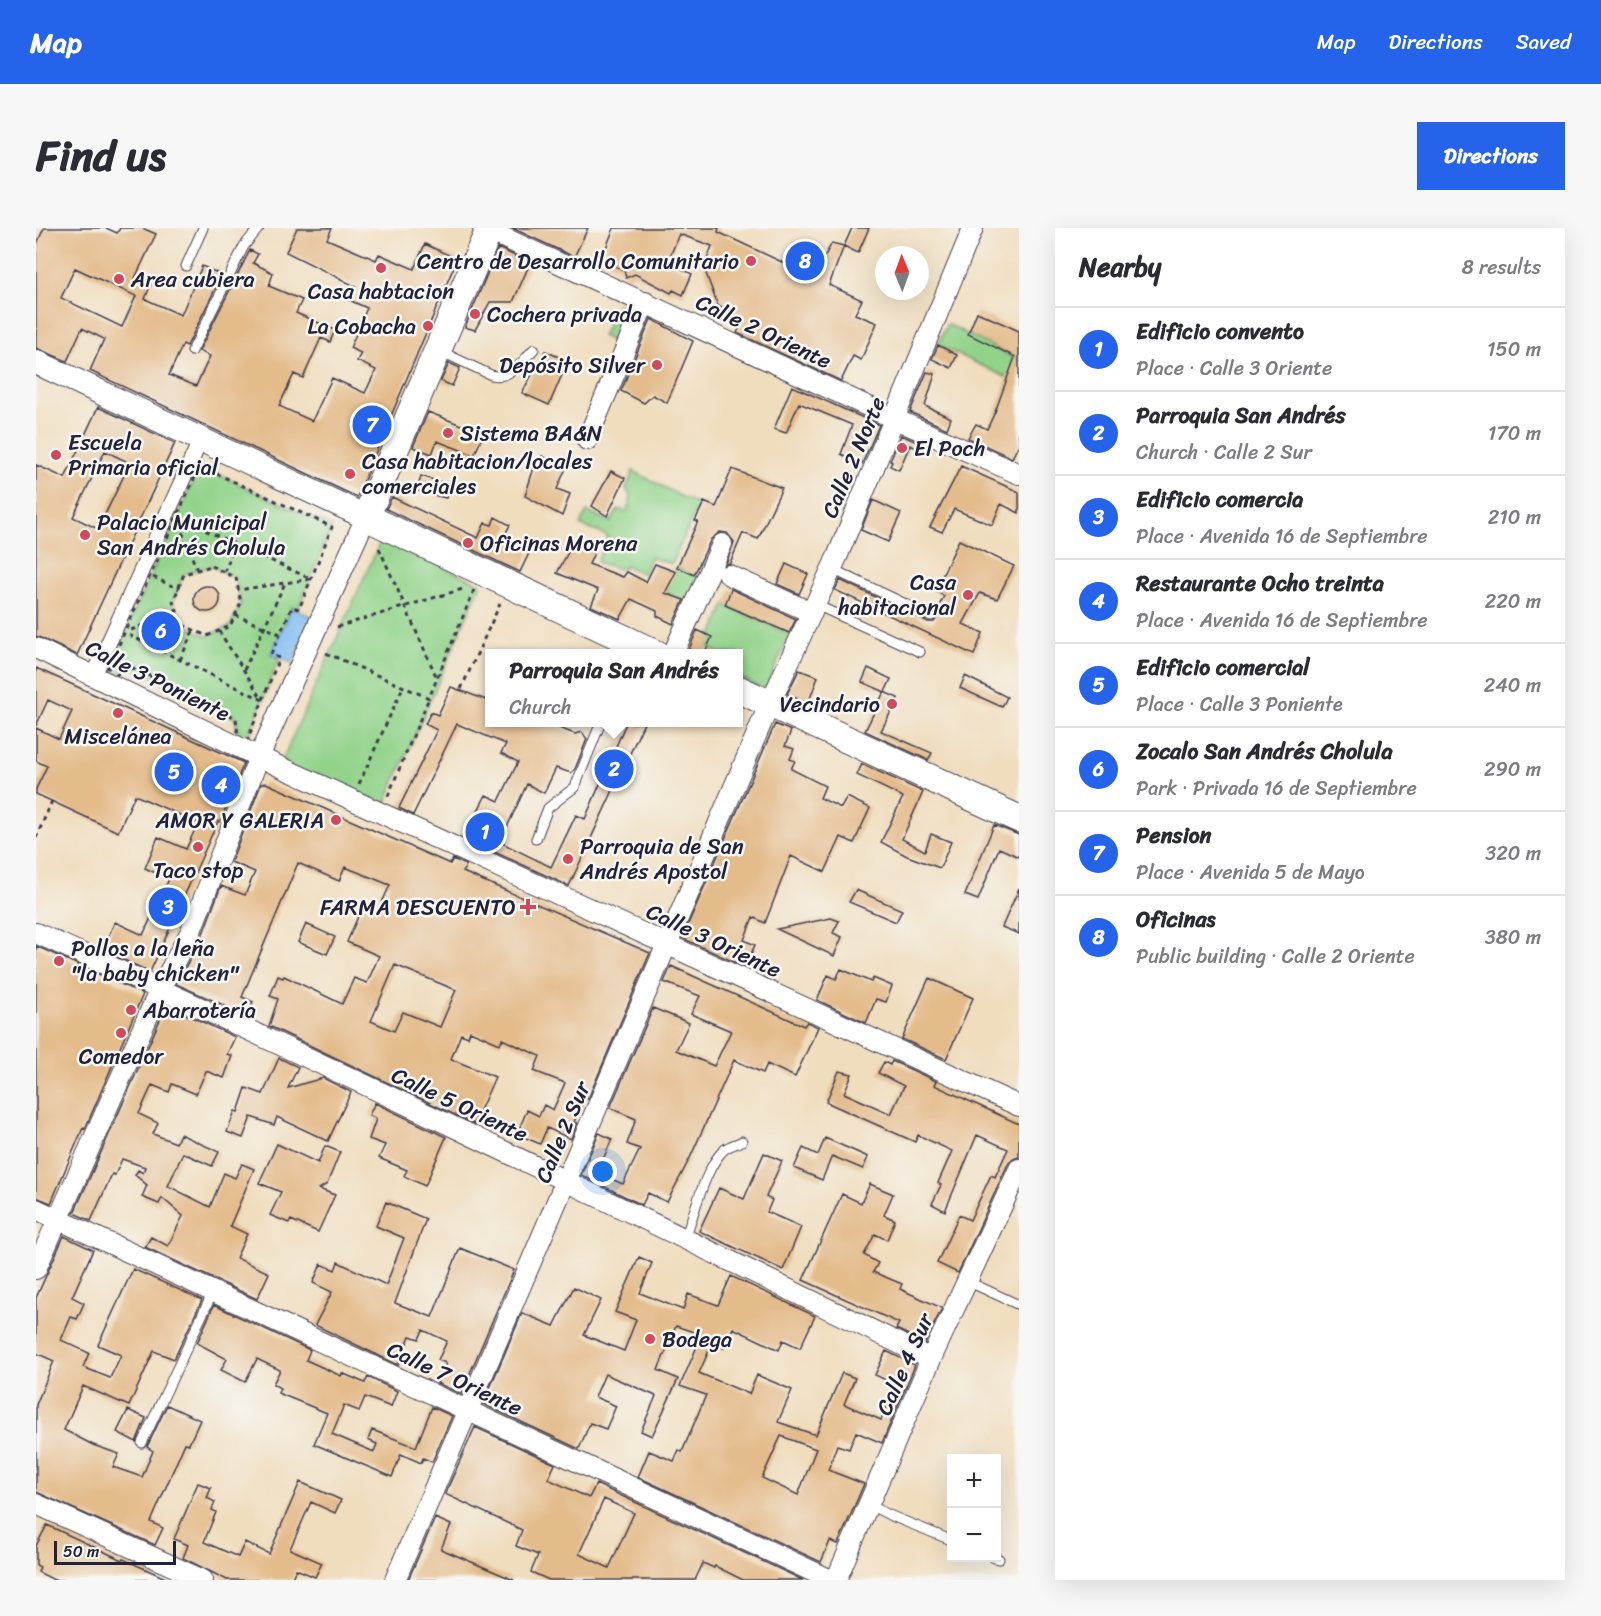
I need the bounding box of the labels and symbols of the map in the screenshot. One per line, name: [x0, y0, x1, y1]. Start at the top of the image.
pin: 8: [786, 238, 824, 284]
place label: Centro de Desarrollo Comunitario: [417, 242, 739, 281]
north arrow: [875, 246, 929, 300]
marker: Centro de Desarrollo Comunitario: [744, 254, 758, 268]
place label: Area cubiera: [130, 260, 255, 299]
marker: Casa habtacion: [374, 261, 388, 275]
marker: Area cubiera: [112, 272, 126, 286]
place label: Casa habtacion: [308, 272, 454, 311]
street label: Calle 2 Oriente: [689, 283, 838, 380]
place label: Cochera privada: [487, 295, 642, 334]
place label: La Cobacha: [307, 307, 416, 346]
marker: Cochera privada: [468, 307, 482, 321]
marker: La Cobacha: [421, 319, 435, 333]
place label: Depósito Silver: [499, 346, 646, 385]
marker: Depósito Silver: [650, 358, 664, 372]
street label: Calle 2 Norte: [810, 390, 897, 524]
pin: 7: [352, 402, 392, 448]
place label: Sistema BA&N: [460, 414, 603, 453]
place label: Escuela Primaria oficial: [68, 423, 219, 487]
marker: Sistema BA&N: [441, 426, 455, 440]
place label: El Poch: [914, 429, 985, 468]
marker: El Poch: [895, 441, 909, 455]
place label: Casa habitacion/locales comerciales: [362, 442, 593, 506]
marker: Escuela Primaria oficial: [49, 448, 63, 462]
marker: Casa habitacion/locales comerciales: [343, 467, 357, 481]
place label: Palacio Municipal San Andrés Cholula: [97, 503, 285, 567]
place label: Oficinas Morena: [480, 524, 638, 563]
marker: Palacio Municipal San Andrés Cholula: [78, 528, 92, 542]
marker: Oficinas Morena: [461, 536, 475, 550]
place label: Casa habitacional: [837, 563, 957, 627]
marker: Casa habitacional: [961, 588, 975, 602]
pin: 6: [142, 608, 180, 654]
street label: Calle 3 Poniente: [79, 629, 237, 733]
place label: Vecindario: [780, 685, 880, 724]
marker: Vecindario: [885, 697, 899, 711]
marker: Miscelánea: [111, 706, 125, 720]
place label: Miscelánea: [64, 717, 172, 756]
pin: 2: [594, 746, 634, 792]
pin: 5: [154, 750, 194, 794]
pin: 4: [202, 762, 240, 808]
place label: AMOR Y GALERIA: [155, 801, 324, 840]
pin: 1: [466, 810, 504, 854]
marker: AMOR Y GALERIA: [329, 813, 343, 827]
place label: Parroquia de San Andrés Apostol: [579, 827, 744, 891]
marker: Taco stop: [191, 840, 205, 854]
place label: Taco stop: [153, 851, 244, 890]
marker: Parroquia de San Andrés Apostol: [561, 852, 575, 866]
pin: 3: [148, 884, 188, 930]
place label: FARMA DESCUENTO: [320, 888, 516, 927]
street label: Calle 3 Oriente: [640, 892, 788, 989]
marker: FARMA DESCUENTO: [521, 900, 535, 914]
place label: Pollos a la leña "la baby chicken": [71, 929, 240, 993]
marker: Pollos a la leña "la baby chicken": [52, 954, 66, 968]
place label: Abarrotería: [142, 991, 256, 1030]
marker: Abarrotería: [124, 1003, 138, 1017]
marker: Comedor: [114, 1026, 128, 1040]
place label: Comedor: [79, 1037, 164, 1076]
street label: Calle 5 Oriente: [385, 1056, 535, 1153]
street label: Calle 2 Sur: [524, 1073, 602, 1189]
your location: [588, 1157, 617, 1186]
street label: Calle 4 Sur: [865, 1305, 945, 1422]
place label: Bodega: [662, 1320, 732, 1359]
street label: Calle 7 Oriente: [380, 1330, 529, 1427]
marker: Bodega: [643, 1332, 657, 1346]
scale bar: [54, 1538, 176, 1566]

